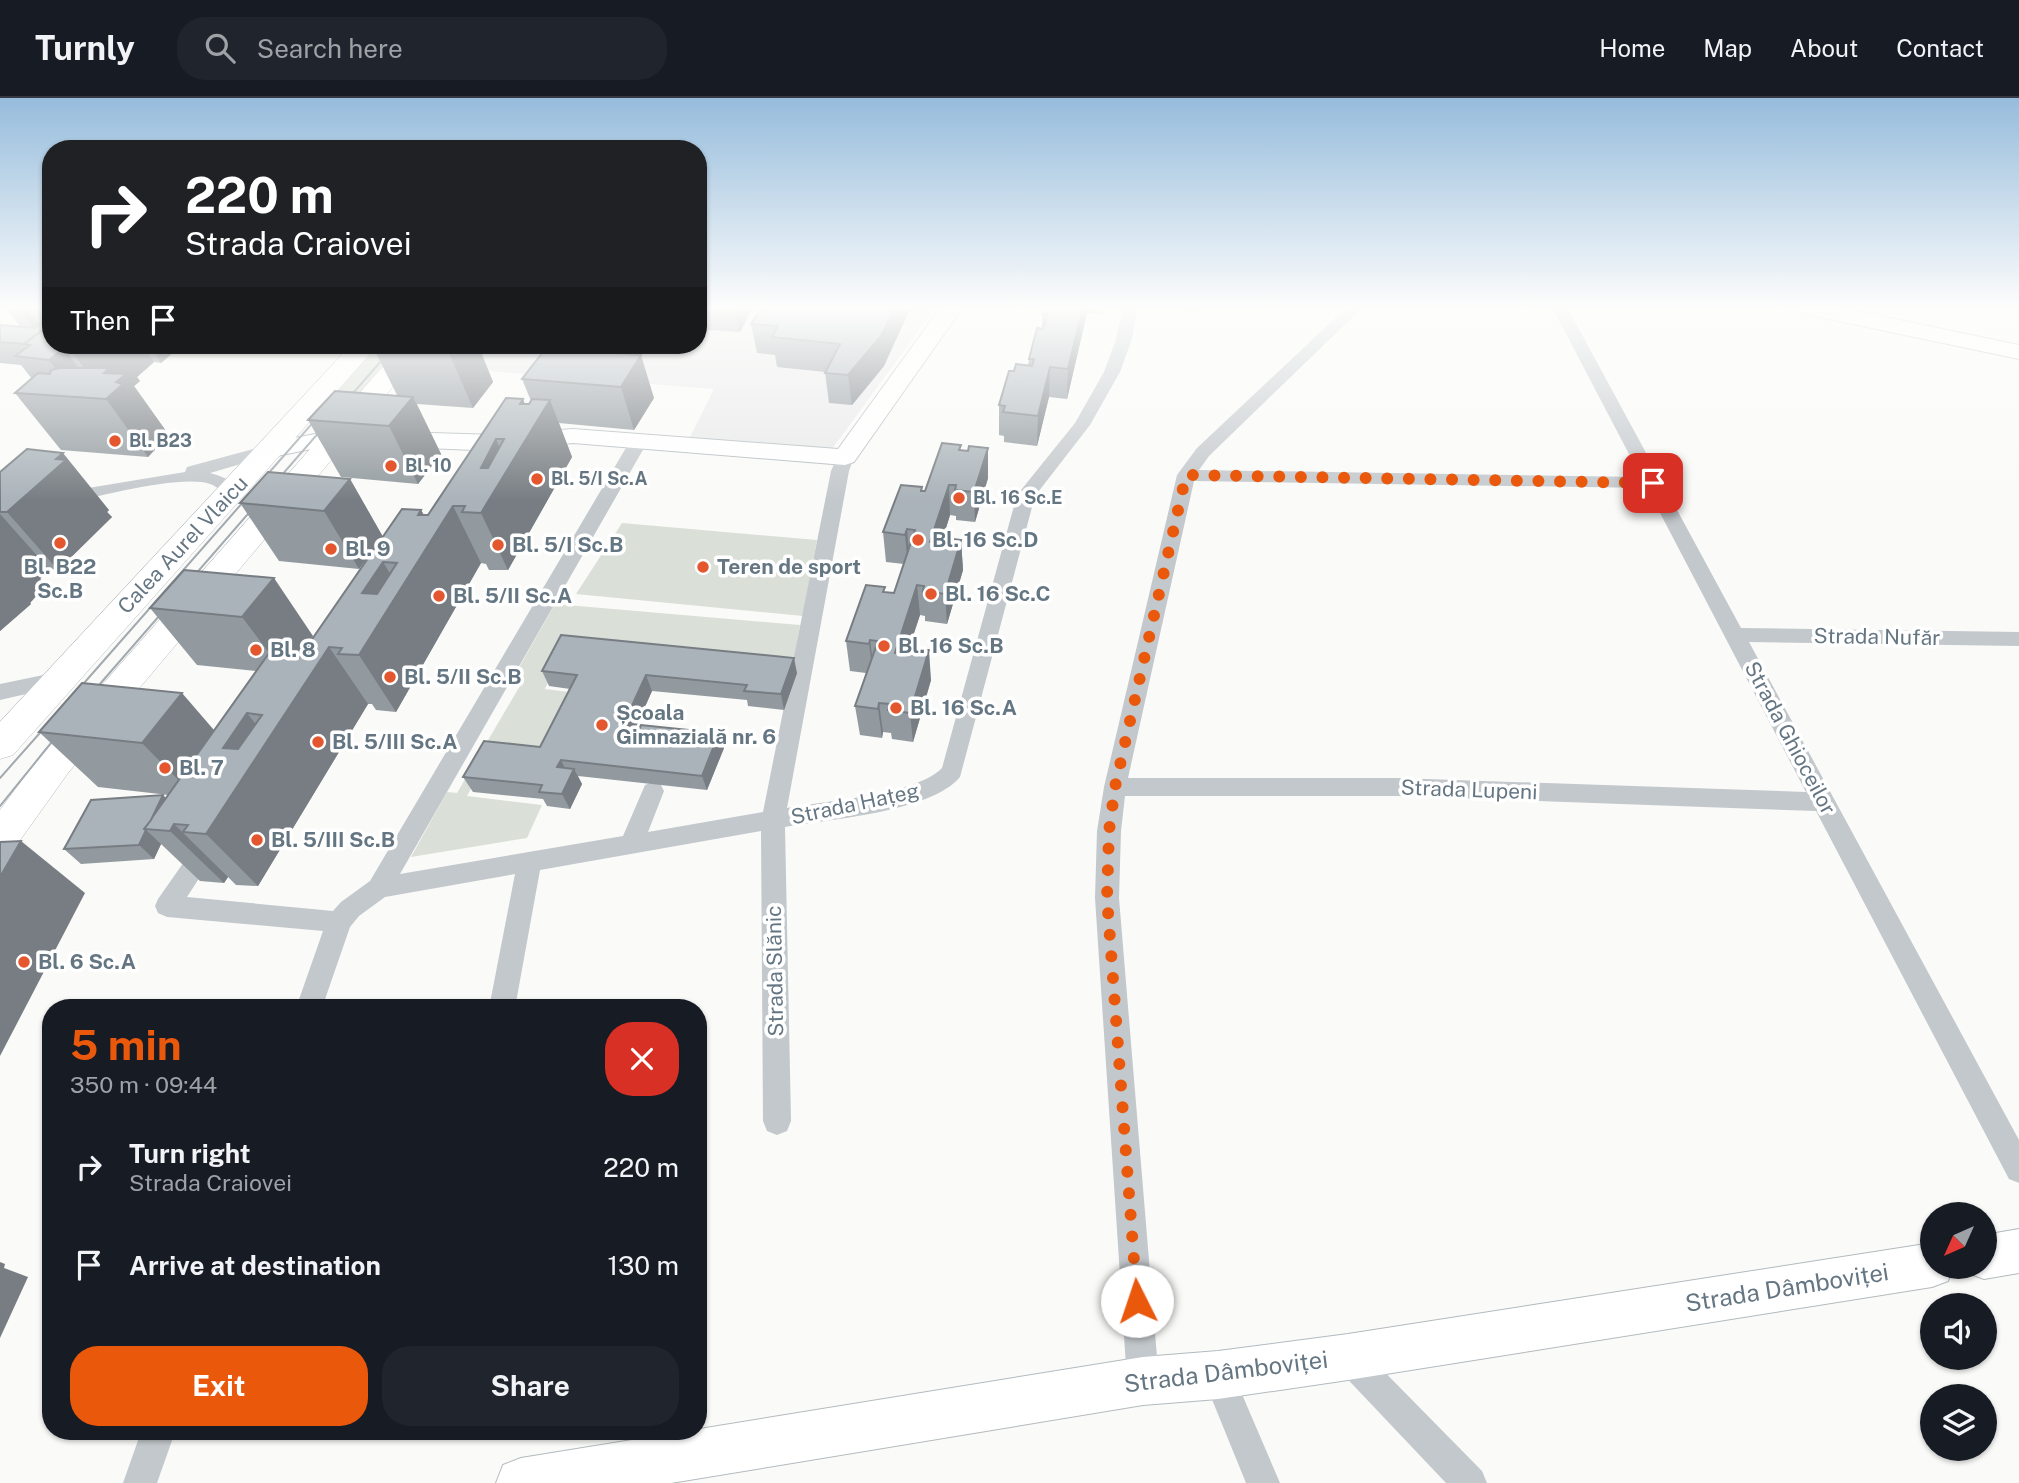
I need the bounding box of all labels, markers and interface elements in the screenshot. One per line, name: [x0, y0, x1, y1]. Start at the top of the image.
search box: [177, 17, 667, 80]
text: Turnly: [35, 29, 135, 67]
icon: search: [201, 29, 239, 67]
text: Search here: [257, 33, 403, 64]
text: Home: [1599, 34, 1665, 62]
text: Map: [1703, 34, 1752, 62]
text: About: [1790, 34, 1858, 62]
text: Contact: [1896, 34, 1984, 62]
text: 220 m: [185, 166, 334, 224]
icon: right: [70, 168, 161, 259]
text: Strada Craiovei: [185, 225, 412, 262]
icon: arrive: [144, 301, 182, 339]
text: Then: [70, 305, 130, 336]
place label: Bl. B23: [129, 430, 192, 451]
marker: Bl. B23: [107, 433, 123, 449]
pin: [1623, 453, 1683, 513]
place label: Bl. 10: [405, 455, 452, 476]
marker: Bl. 10: [383, 458, 399, 474]
icon: arrive: [1634, 464, 1672, 502]
place label: Bl. 5/I Sc.A: [551, 468, 648, 489]
street label: Calea Aurel Vlaicu: [112, 471, 253, 619]
marker: Bl. 5/I Sc.A: [529, 471, 545, 487]
place label: Bl. 16 Sc.E: [973, 487, 1063, 508]
marker: Bl. 16 Sc.E: [951, 490, 967, 506]
place label: Bl. 16 Sc.D: [932, 527, 1038, 552]
place label: Bl. 5/I Sc.B: [512, 532, 623, 557]
marker: Bl. 16 Sc.D: [910, 532, 926, 548]
marker: Bl. B22 Sc.B: [52, 535, 68, 551]
place label: Bl. 9: [345, 536, 391, 561]
marker: Bl. 5/I Sc.B: [490, 537, 506, 553]
marker: Bl. 9: [323, 541, 339, 557]
place label: Bl. B22 Sc.B: [24, 554, 96, 603]
place label: Teren de sport: [717, 554, 861, 579]
marker: Teren de sport: [695, 559, 711, 575]
place label: Bl. 16 Sc.C: [945, 581, 1051, 606]
place label: Bl. 5/II Sc.A: [453, 583, 572, 608]
marker: Bl. 16 Sc.C: [923, 586, 939, 602]
marker: Bl. 5/II Sc.A: [431, 588, 447, 604]
street label: Strada Nufăr: [1813, 623, 1941, 650]
place label: Bl. 16 Sc.B: [898, 633, 1004, 658]
place label: Bl. 8: [270, 637, 316, 662]
marker: Bl. 16 Sc.B: [876, 638, 892, 654]
marker: Bl. 8: [248, 642, 264, 658]
street label: Strada Ghioceilor: [1740, 657, 1841, 818]
place label: Bl. 5/II Sc.B: [404, 664, 522, 689]
marker: Bl. 5/II Sc.B: [382, 669, 398, 685]
place label: Bl. 16 Sc.A: [910, 695, 1017, 720]
place label: Școala Gimnazială nr. 6: [616, 700, 776, 749]
marker: Bl. 16 Sc.A: [888, 700, 904, 716]
marker: Școala Gimnazială nr. 6: [594, 717, 610, 733]
place label: Bl. 5/III Sc.A: [332, 729, 458, 754]
marker: Bl. 5/III Sc.A: [310, 734, 326, 750]
place label: Bl. 7: [179, 755, 224, 780]
marker: Bl. 7: [157, 760, 173, 776]
street label: Strada Lupeni: [1400, 775, 1538, 804]
street label: Strada Hațeg: [788, 778, 921, 829]
place label: Bl. 5/III Sc.B: [271, 827, 395, 852]
marker: Bl. 5/III Sc.B: [249, 832, 265, 848]
street label: Strada Slănic: [761, 905, 788, 1037]
place label: Bl. 6 Sc.A: [38, 949, 136, 974]
marker: Bl. 6 Sc.A: [16, 954, 32, 970]
text: 5 min: [70, 1020, 182, 1069]
button: close: [605, 1022, 679, 1096]
text: 350 m · 09:44: [70, 1071, 217, 1098]
text: Turn right: [129, 1138, 251, 1169]
icon: right: [70, 1148, 108, 1186]
text: 220 m: [603, 1152, 679, 1183]
text: Strada Craiovei: [129, 1169, 292, 1196]
north arrow: [1920, 1202, 1997, 1279]
map controls: [1920, 1202, 1997, 1461]
icon: arrive: [70, 1246, 108, 1284]
text: Arrive at destination: [129, 1250, 381, 1281]
text: 130 m: [607, 1250, 679, 1281]
street label: Strada Dâmboviței: [1683, 1257, 1891, 1317]
position arrow: [1100, 1264, 1174, 1338]
button: sound: [1920, 1293, 1997, 1370]
street label: Strada Dâmboviței: [1122, 1345, 1330, 1397]
button: Exit: [70, 1346, 368, 1426]
button: Share: [382, 1346, 679, 1426]
button: layers: [1920, 1384, 1997, 1461]

